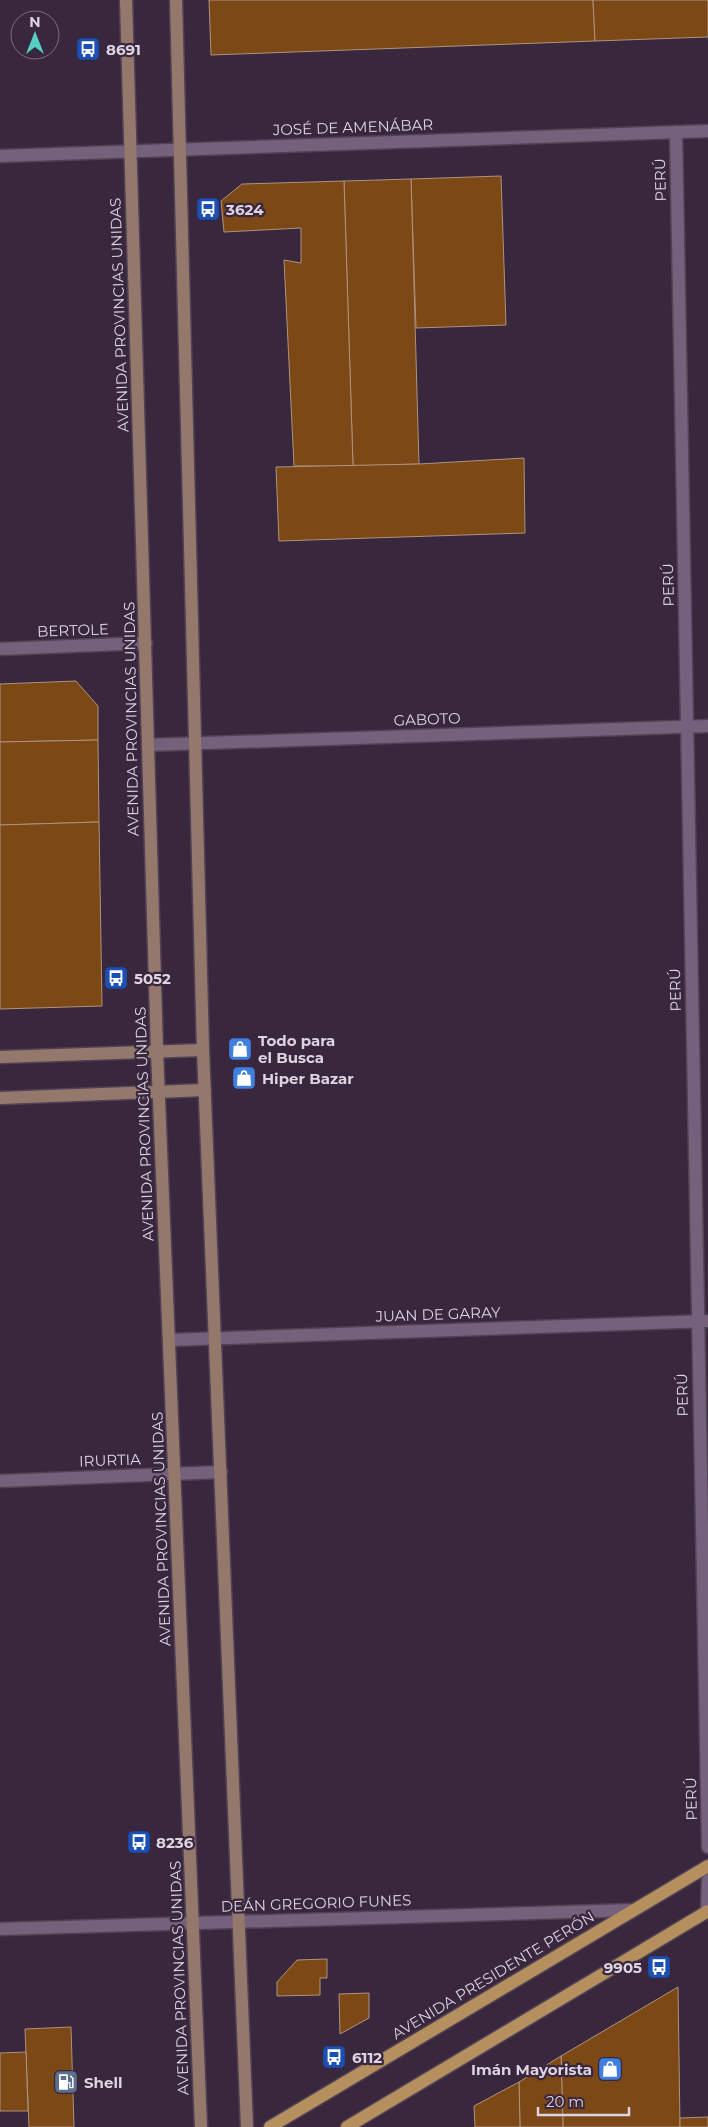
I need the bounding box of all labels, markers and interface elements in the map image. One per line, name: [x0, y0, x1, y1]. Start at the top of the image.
north arrow: [10, 10, 60, 60]
text: N: [29, 13, 41, 31]
bus stop icon: 8691: [75, 36, 101, 62]
place label: 8691: [106, 40, 141, 59]
street label: JOSÉ DE AMENÁBAR: [271, 115, 434, 139]
street label: PERÚ: [650, 158, 670, 202]
bus stop icon: 3624: [195, 196, 221, 222]
street label: AVENIDA PROVINCIAS UNIDAS: [105, 197, 133, 433]
place label: 3624: [225, 200, 264, 219]
street label: PERÚ: [658, 563, 678, 607]
street label: AVENIDA PROVINCIAS UNIDAS: [119, 601, 143, 837]
street label: BERTOLE: [37, 619, 109, 641]
street label: GABOTO: [393, 708, 461, 730]
bus stop icon: 5052: [103, 965, 129, 991]
street label: PERÚ: [665, 968, 685, 1012]
place label: 5052: [134, 969, 171, 988]
street label: AVENIDA PROVINCIAS UNIDAS: [130, 1006, 158, 1242]
place label: Todo para el Busca: [258, 1031, 335, 1067]
shop icon: Todo para el Busca: [227, 1036, 253, 1062]
shop icon: Hiper Bazar: [231, 1065, 257, 1091]
place label: Hiper Bazar: [262, 1069, 354, 1088]
street label: JUAN DE GARAY: [374, 1302, 501, 1326]
street label: PERÚ: [672, 1373, 692, 1417]
street label: AVENIDA PROVINCIAS UNIDAS: [147, 1411, 175, 1647]
street label: IRURTIA: [79, 1449, 141, 1471]
street label: PERÚ: [681, 1777, 701, 1821]
bus stop icon: 8236: [126, 1829, 152, 1855]
place label: 8236: [156, 1833, 194, 1852]
street label: AVENIDA PROVINCIAS UNIDAS: [165, 1860, 193, 2096]
street label: DEÁN GREGORIO FUNES: [220, 1890, 412, 1916]
street label: AVENIDA PRESIDENTE PERÓN: [388, 1907, 598, 2043]
bus stop icon: 9905: [646, 1954, 672, 1980]
place label: 9905: [604, 1958, 642, 1977]
bus stop icon: 6112: [321, 2044, 347, 2070]
place label: 6112: [352, 2048, 382, 2067]
shop icon: Imán Mayorista: [597, 2056, 623, 2082]
place label: Imán Mayorista: [471, 2060, 592, 2079]
fuel station icon: Shell: [53, 2069, 79, 2095]
place label: Shell: [84, 2073, 123, 2092]
scale bar: [538, 2084, 629, 2116]
text: 20 m: [546, 2092, 584, 2111]

